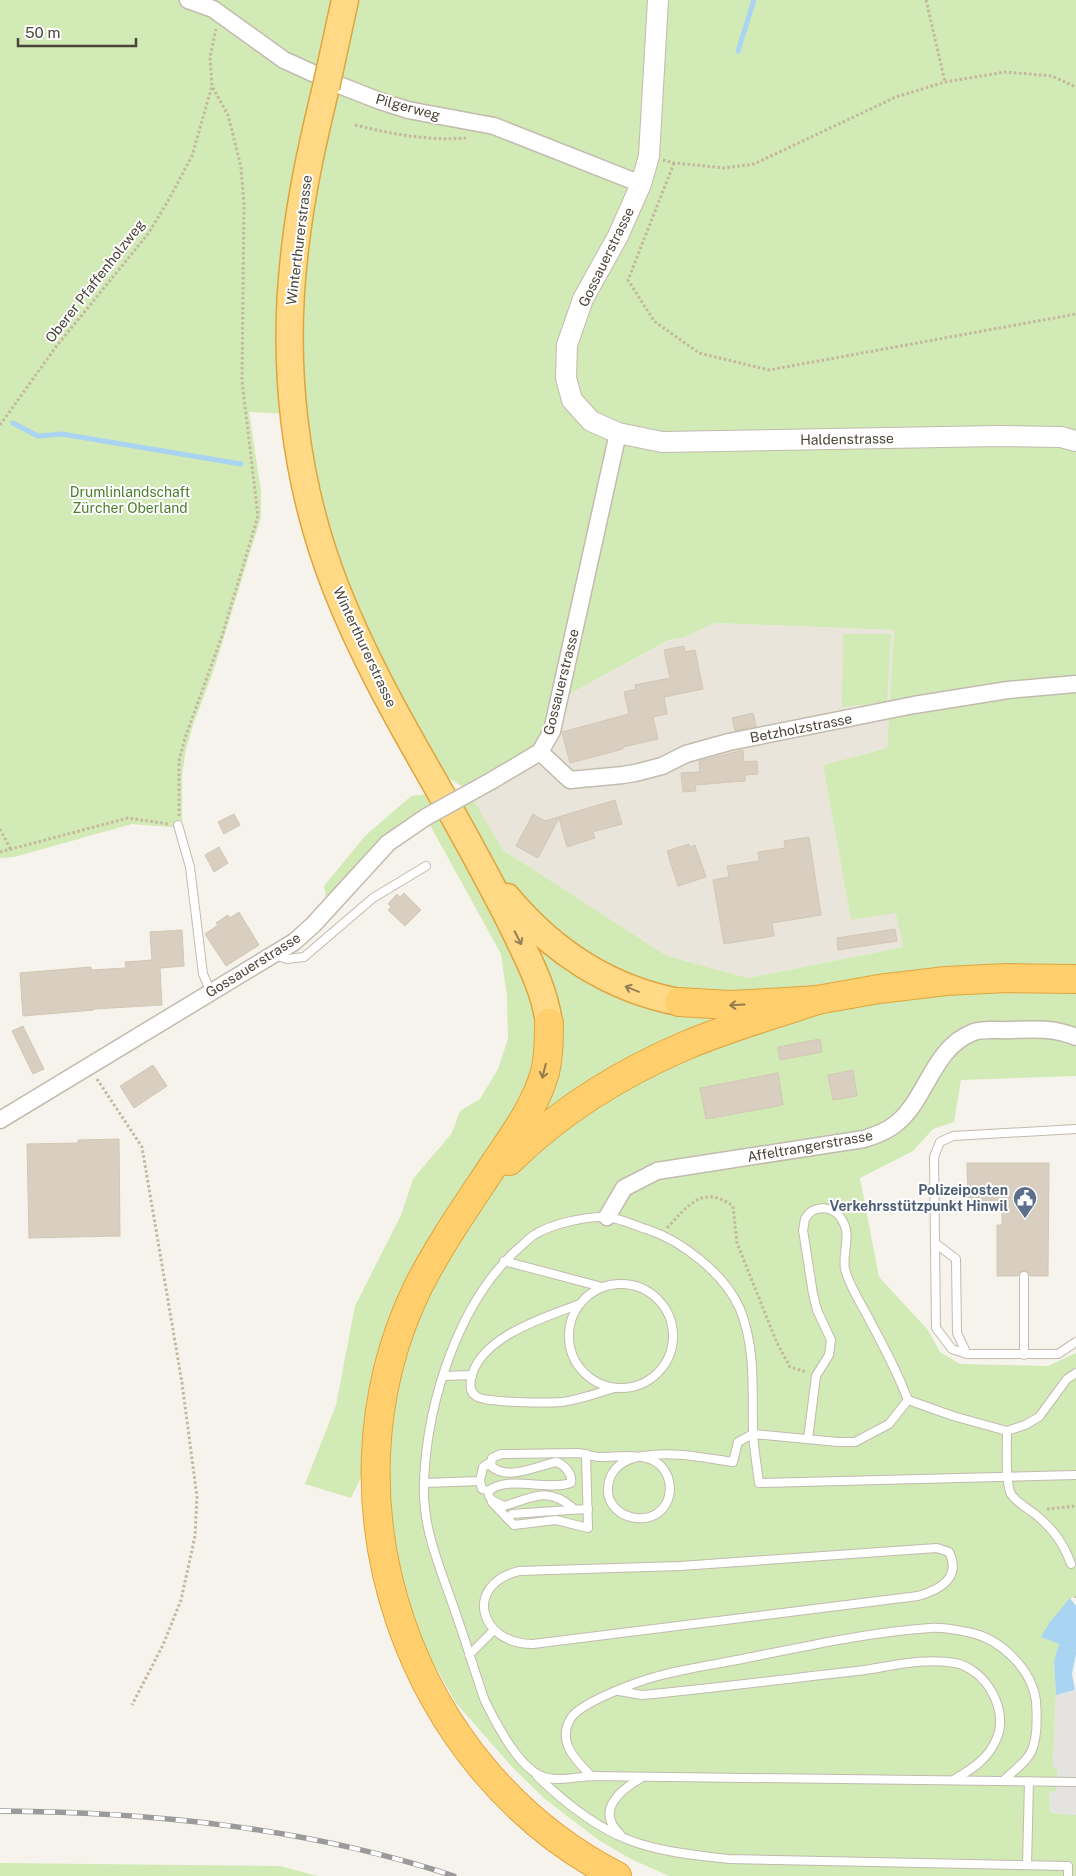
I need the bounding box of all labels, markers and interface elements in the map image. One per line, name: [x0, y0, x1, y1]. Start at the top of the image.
scale bar: [18, 15, 135, 47]
text: 50 m: [25, 24, 60, 41]
street label: Pilgerweg: [374, 91, 442, 123]
street label: Winterthurerstrasse: [283, 174, 315, 306]
street label: Gossauerstrasse: [575, 205, 637, 309]
street label: Oberer Pfaffenholzweg: [42, 216, 148, 346]
street label: Haldenstrasse: [800, 430, 894, 448]
park label: Drumlinlandschaft Zürcher Oberland: [70, 484, 190, 516]
street label: Winterthurerstrasse: [330, 584, 400, 710]
street label: Gossauerstrasse: [540, 627, 582, 737]
street label: Betzholzstrasse: [749, 710, 853, 746]
street label: Gossauerstrasse: [203, 929, 303, 1001]
one-way arrow: [514, 930, 523, 945]
one-way arrow: [625, 984, 640, 994]
one-way arrow: [729, 1000, 745, 1009]
one-way arrow: [539, 1063, 549, 1079]
street label: Affeltrangerstrasse: [746, 1127, 874, 1165]
place label: Polizeiposten Verkehrsstützpunkt Hinwil: [829, 1182, 1008, 1214]
public building icon: Polizeiposten Verkehrsstützpunkt Hinwil: [1012, 1185, 1038, 1219]

